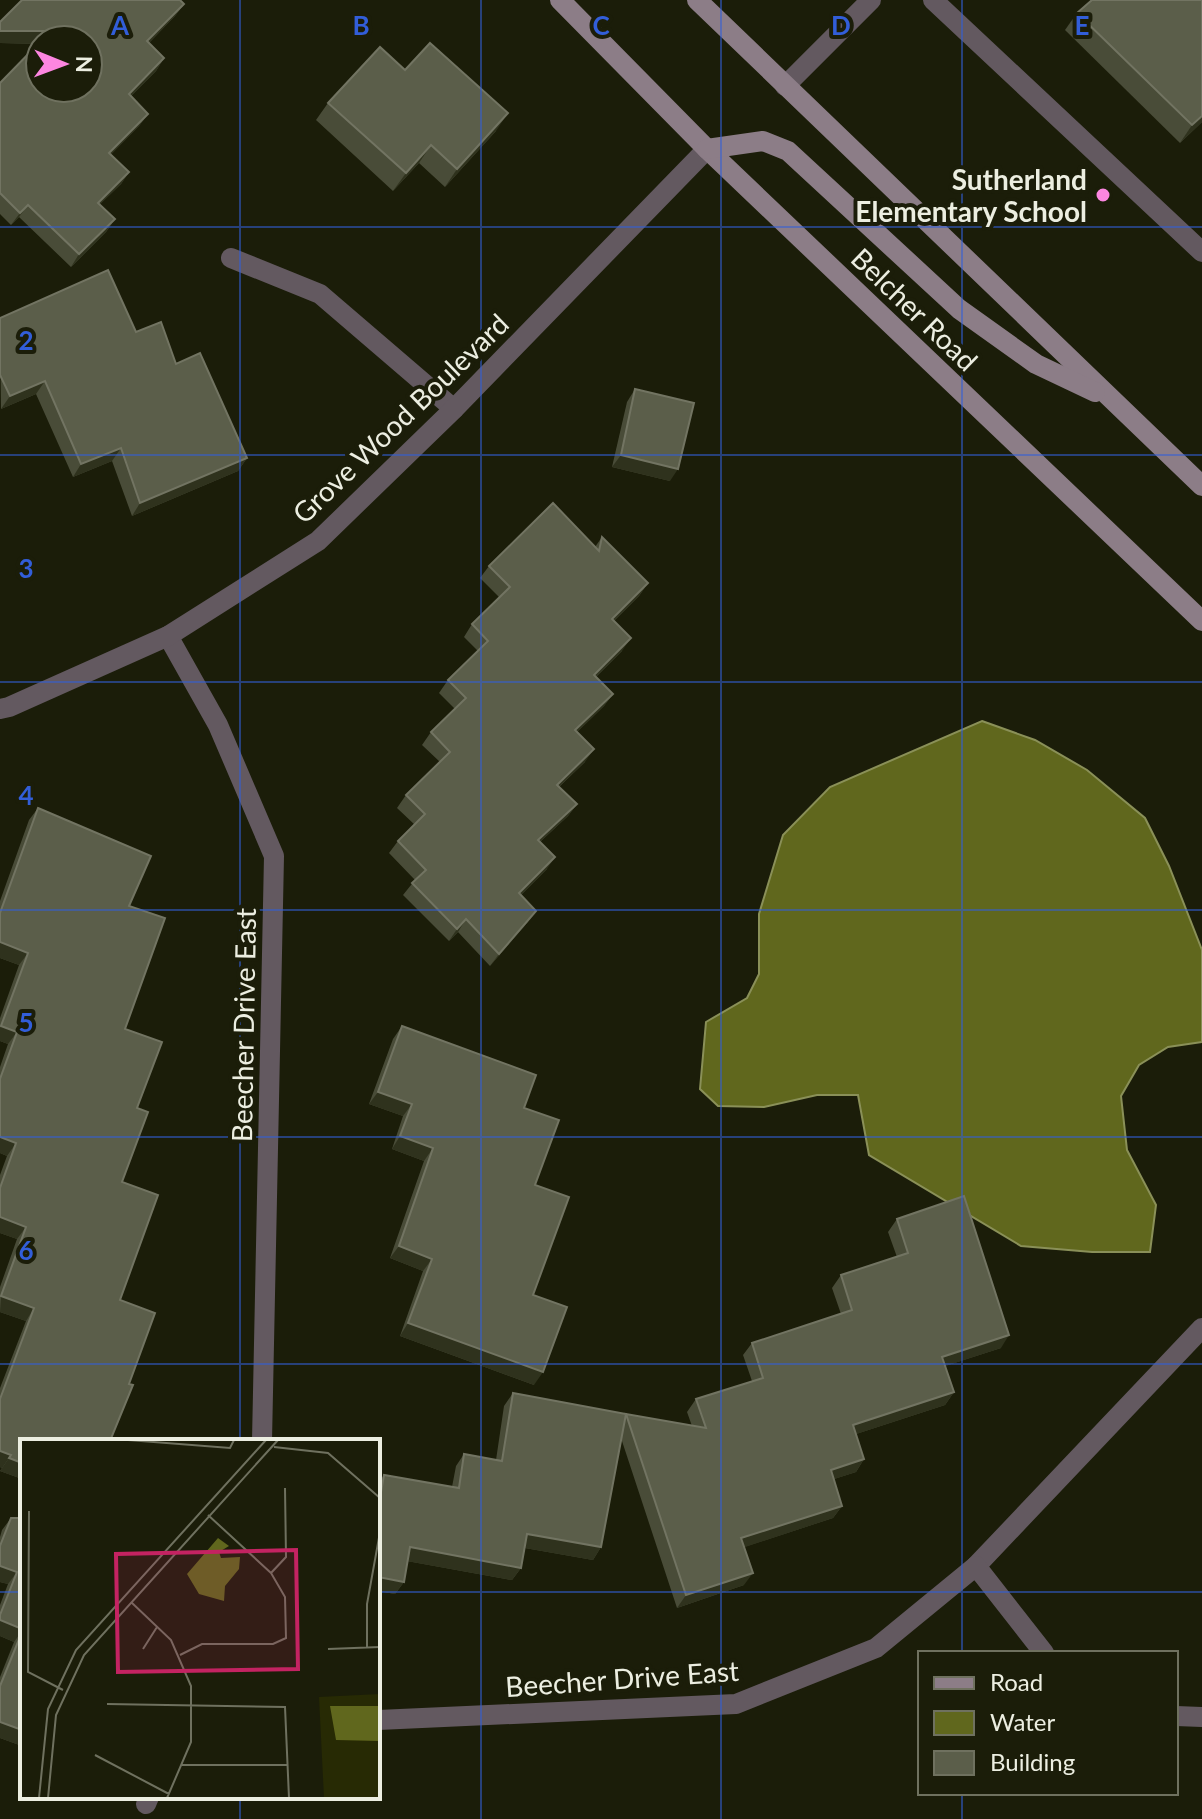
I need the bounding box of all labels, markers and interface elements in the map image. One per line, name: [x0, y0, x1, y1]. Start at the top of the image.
text: A: [110, 9, 130, 41]
text: B: [352, 9, 370, 41]
text: C: [592, 9, 610, 41]
text: D: [831, 9, 851, 41]
text: E: [1075, 9, 1089, 41]
north arrow: [24, 24, 104, 104]
text: N: [71, 56, 98, 73]
place label: Sutherland Elementary School: [855, 162, 1087, 228]
marker: Sutherland Elementary School: [1094, 186, 1112, 204]
street label: Belcher Road: [845, 241, 985, 377]
street label: Grove Wood Boulevard: [285, 306, 515, 530]
text: 2: [18, 324, 34, 356]
text: 3: [18, 552, 34, 584]
text: 4: [18, 779, 34, 811]
street label: Beecher Drive East: [224, 908, 262, 1142]
text: 5: [18, 1006, 34, 1038]
text: 6: [18, 1234, 34, 1266]
inset map: [20, 1439, 380, 1799]
legend: [918, 1651, 1178, 1795]
street label: Beecher Drive East: [504, 1653, 740, 1703]
text: Road: [990, 1667, 1043, 1696]
text: Water: [990, 1707, 1055, 1736]
text: Building: [990, 1747, 1075, 1776]

